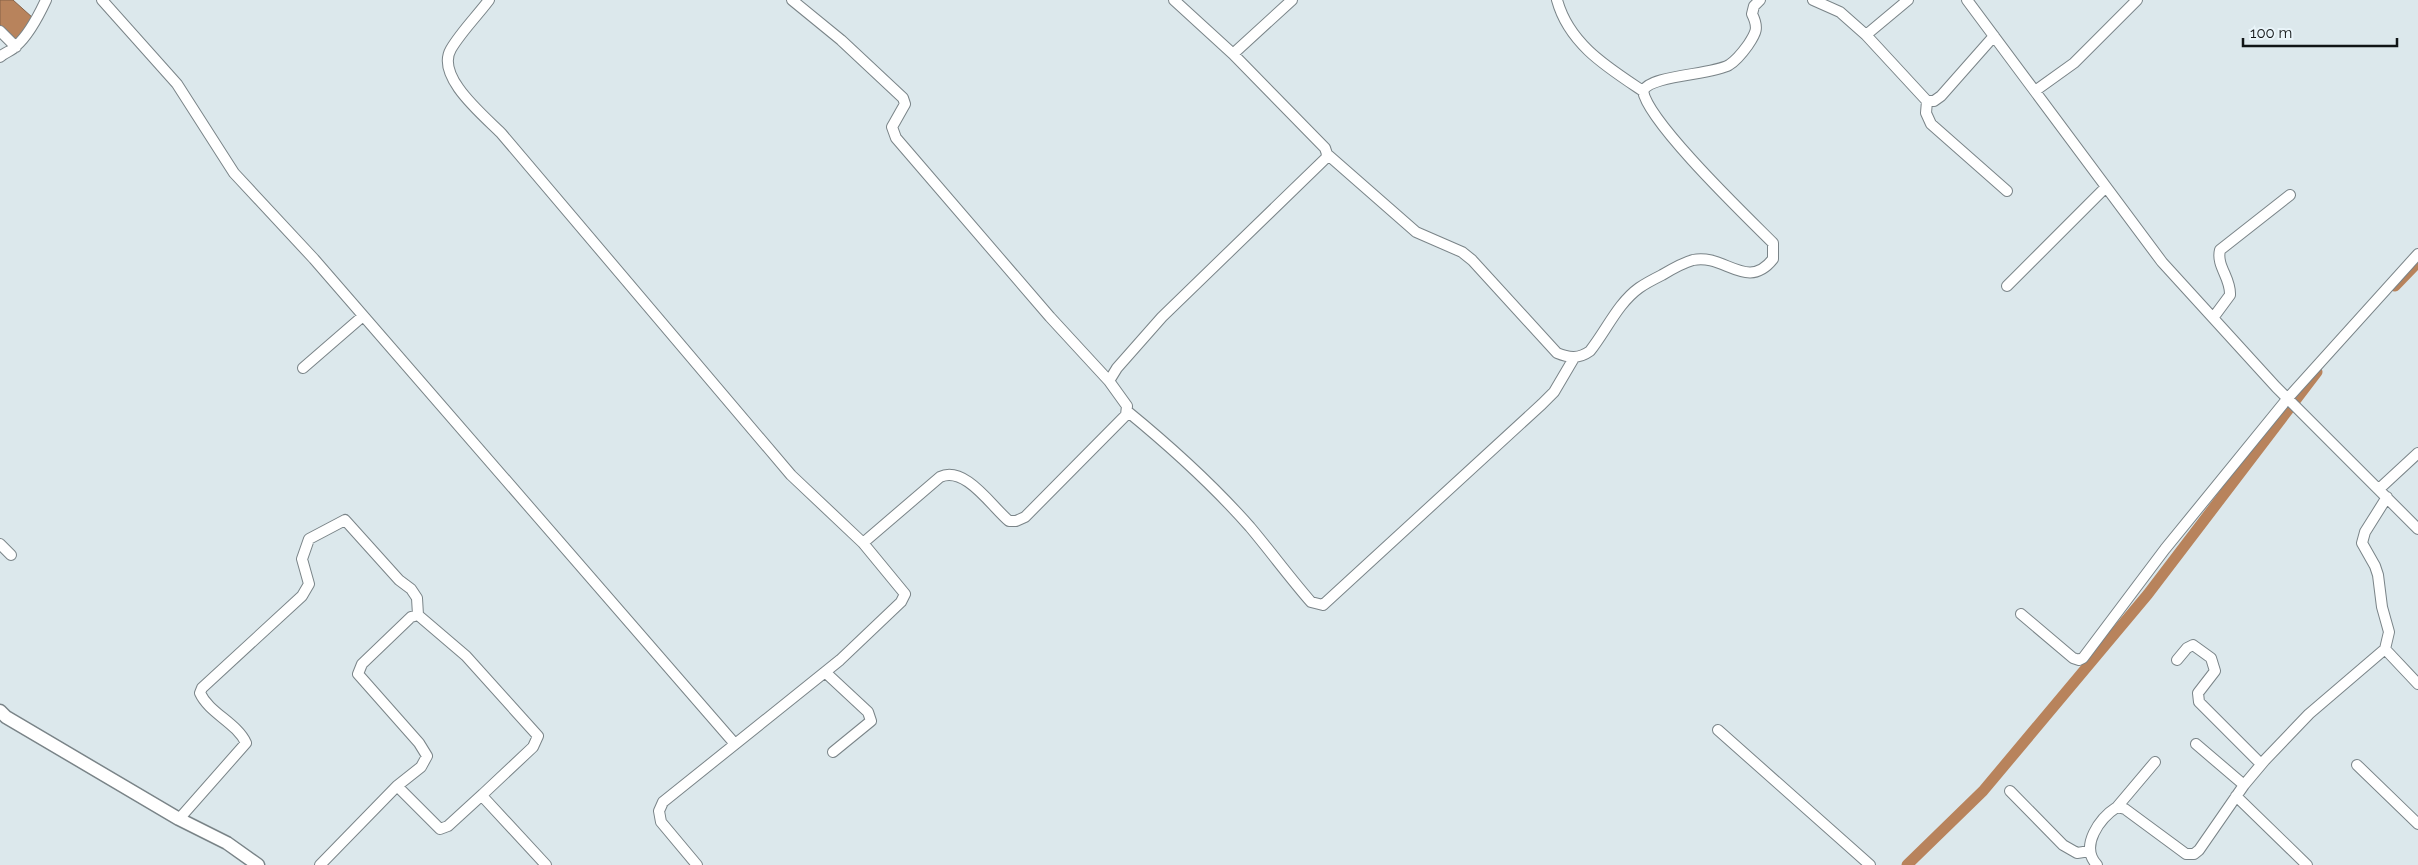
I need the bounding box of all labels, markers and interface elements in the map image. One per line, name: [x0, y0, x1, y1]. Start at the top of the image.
scale bar: [2243, 15, 2397, 47]
text: 100 m: [2250, 24, 2292, 42]

